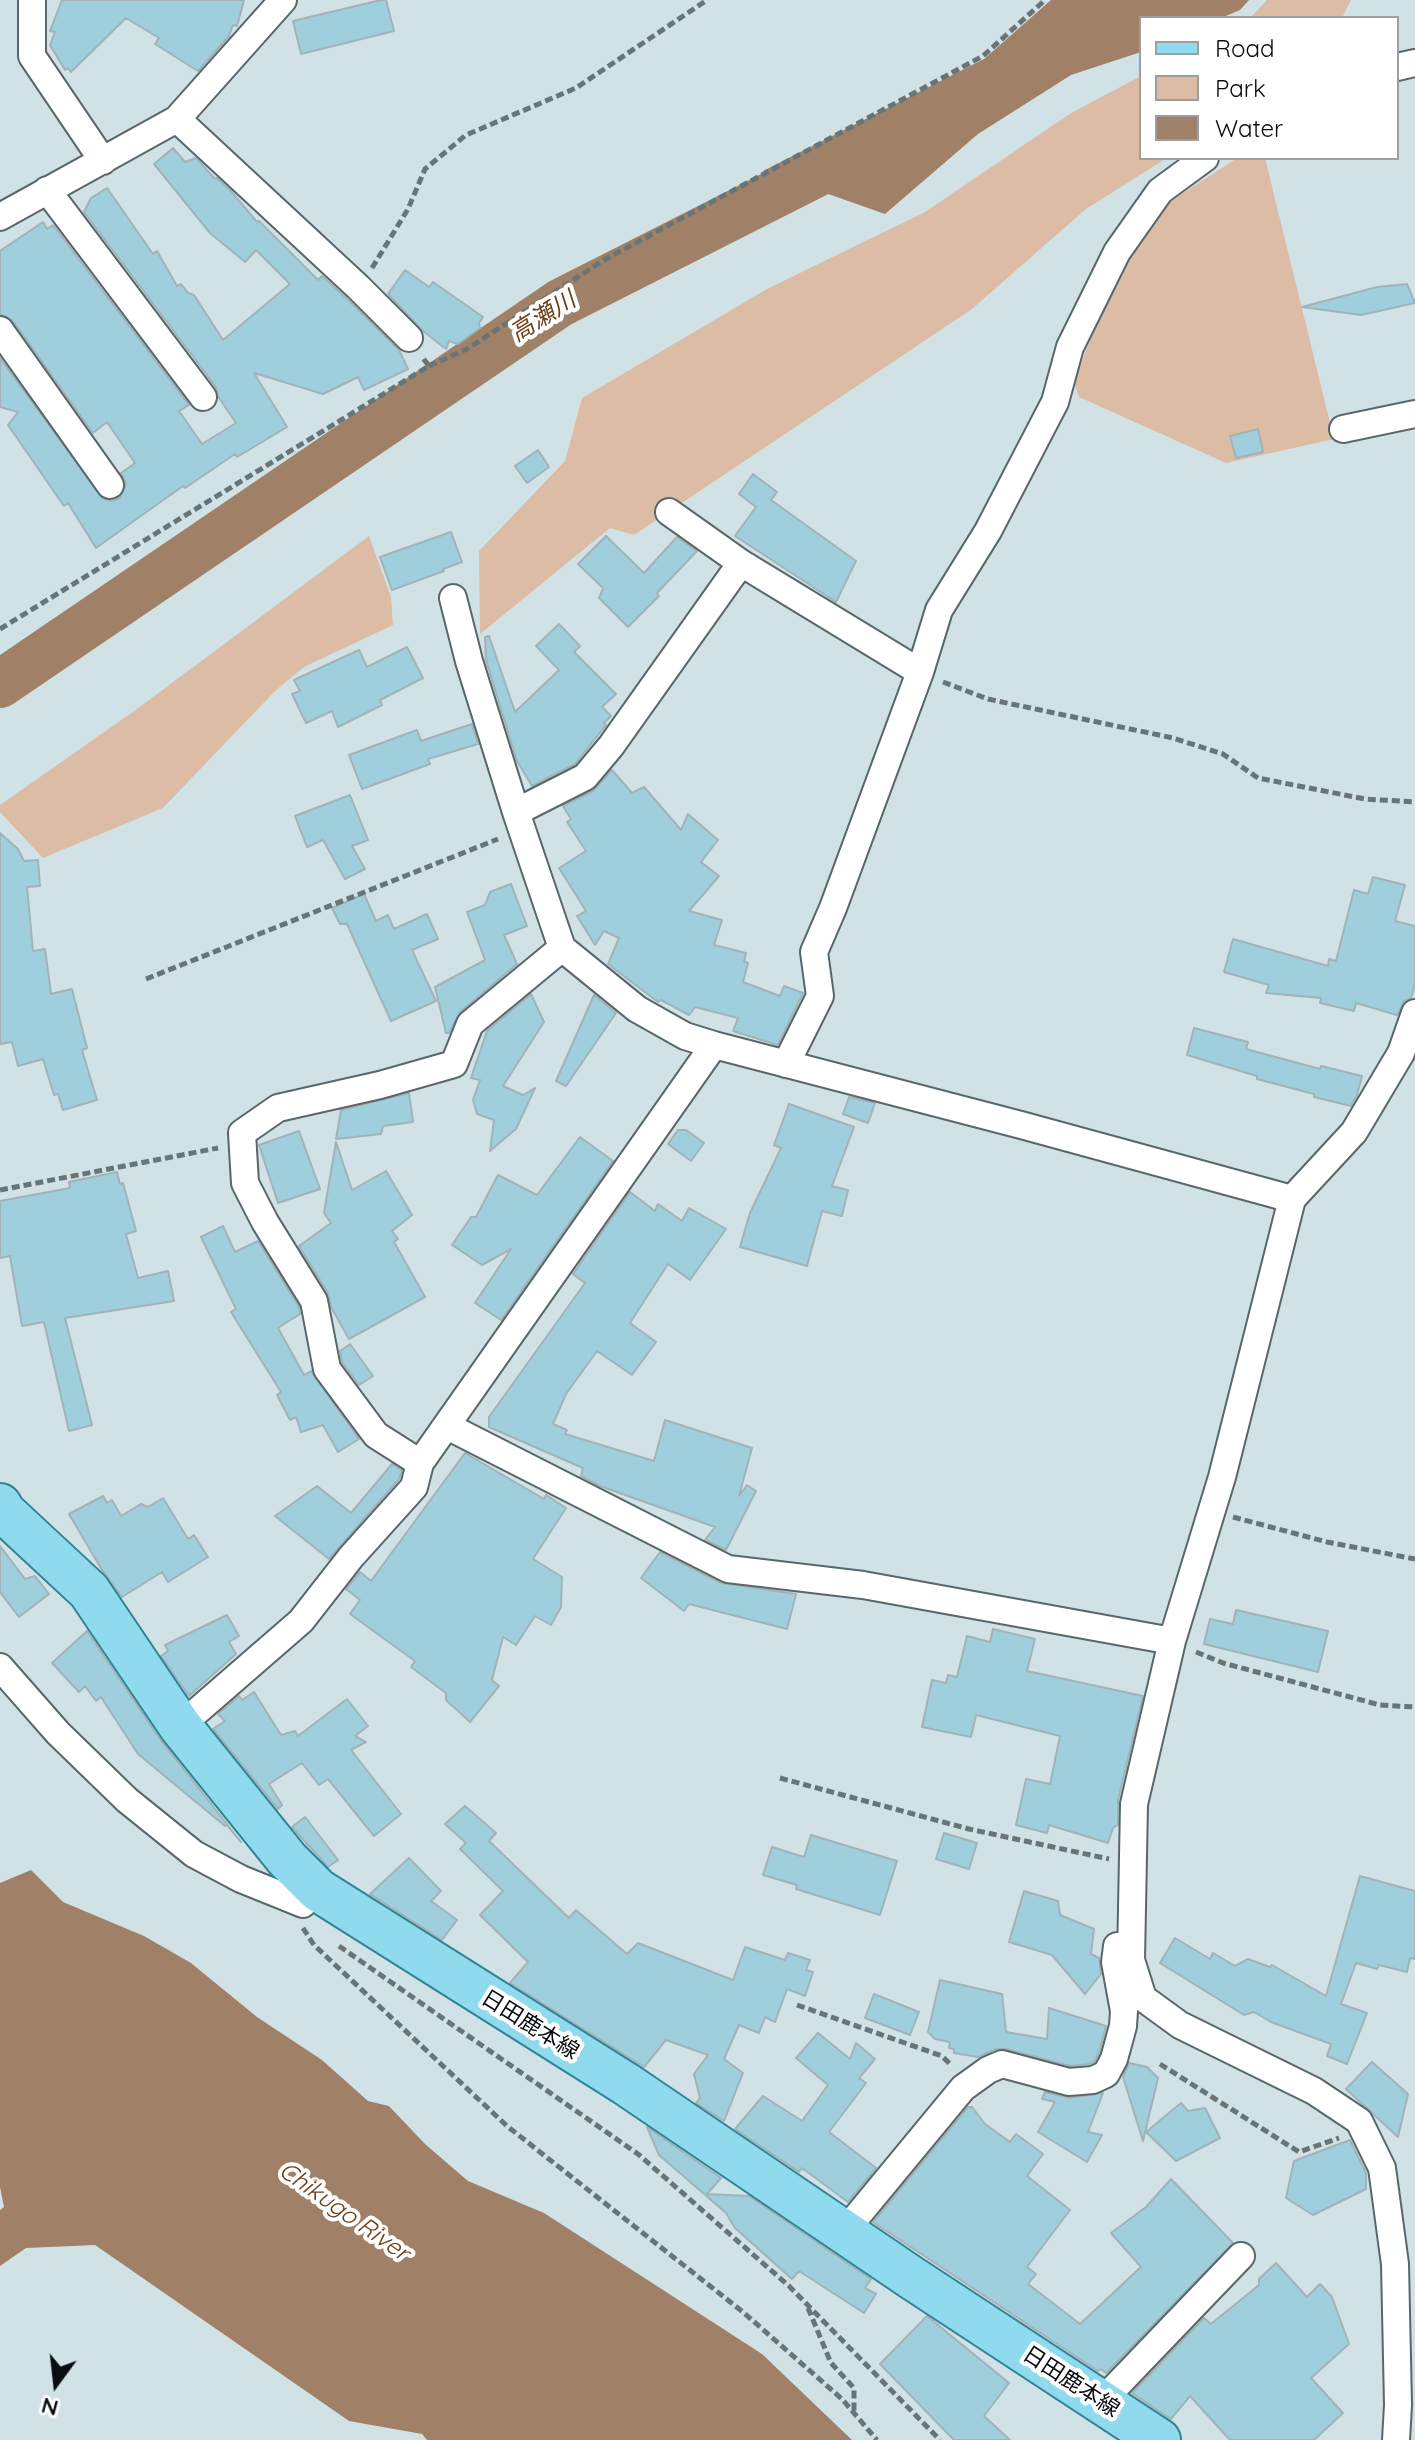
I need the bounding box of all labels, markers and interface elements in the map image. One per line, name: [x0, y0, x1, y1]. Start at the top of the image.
legend: [1139, 16, 1399, 160]
text: Road: [1215, 33, 1275, 63]
text: Park: [1215, 73, 1266, 103]
text: Water: [1215, 113, 1283, 143]
water label: 高瀬川: [505, 286, 581, 348]
street label: 日田鹿本線: [476, 1985, 584, 2065]
water label: Chikugo River: [273, 2156, 415, 2268]
street label: 日田鹿本線: [1018, 2341, 1124, 2423]
north arrow: [16, 2344, 96, 2424]
text: N: [38, 2392, 61, 2423]

